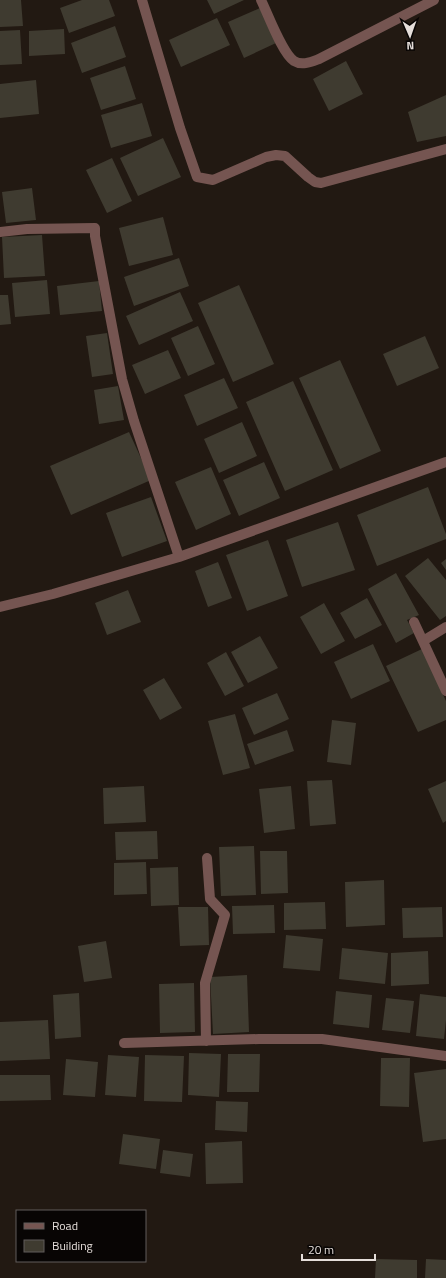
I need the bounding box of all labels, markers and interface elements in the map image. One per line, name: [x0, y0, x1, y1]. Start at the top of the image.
north arrow: [390, 16, 430, 56]
text: N: [406, 38, 414, 54]
legend: [16, 1210, 146, 1262]
text: Road: [52, 1216, 78, 1235]
text: Building: [52, 1236, 93, 1255]
scale bar: [302, 1236, 375, 1262]
text: 20 m: [308, 1240, 334, 1259]

